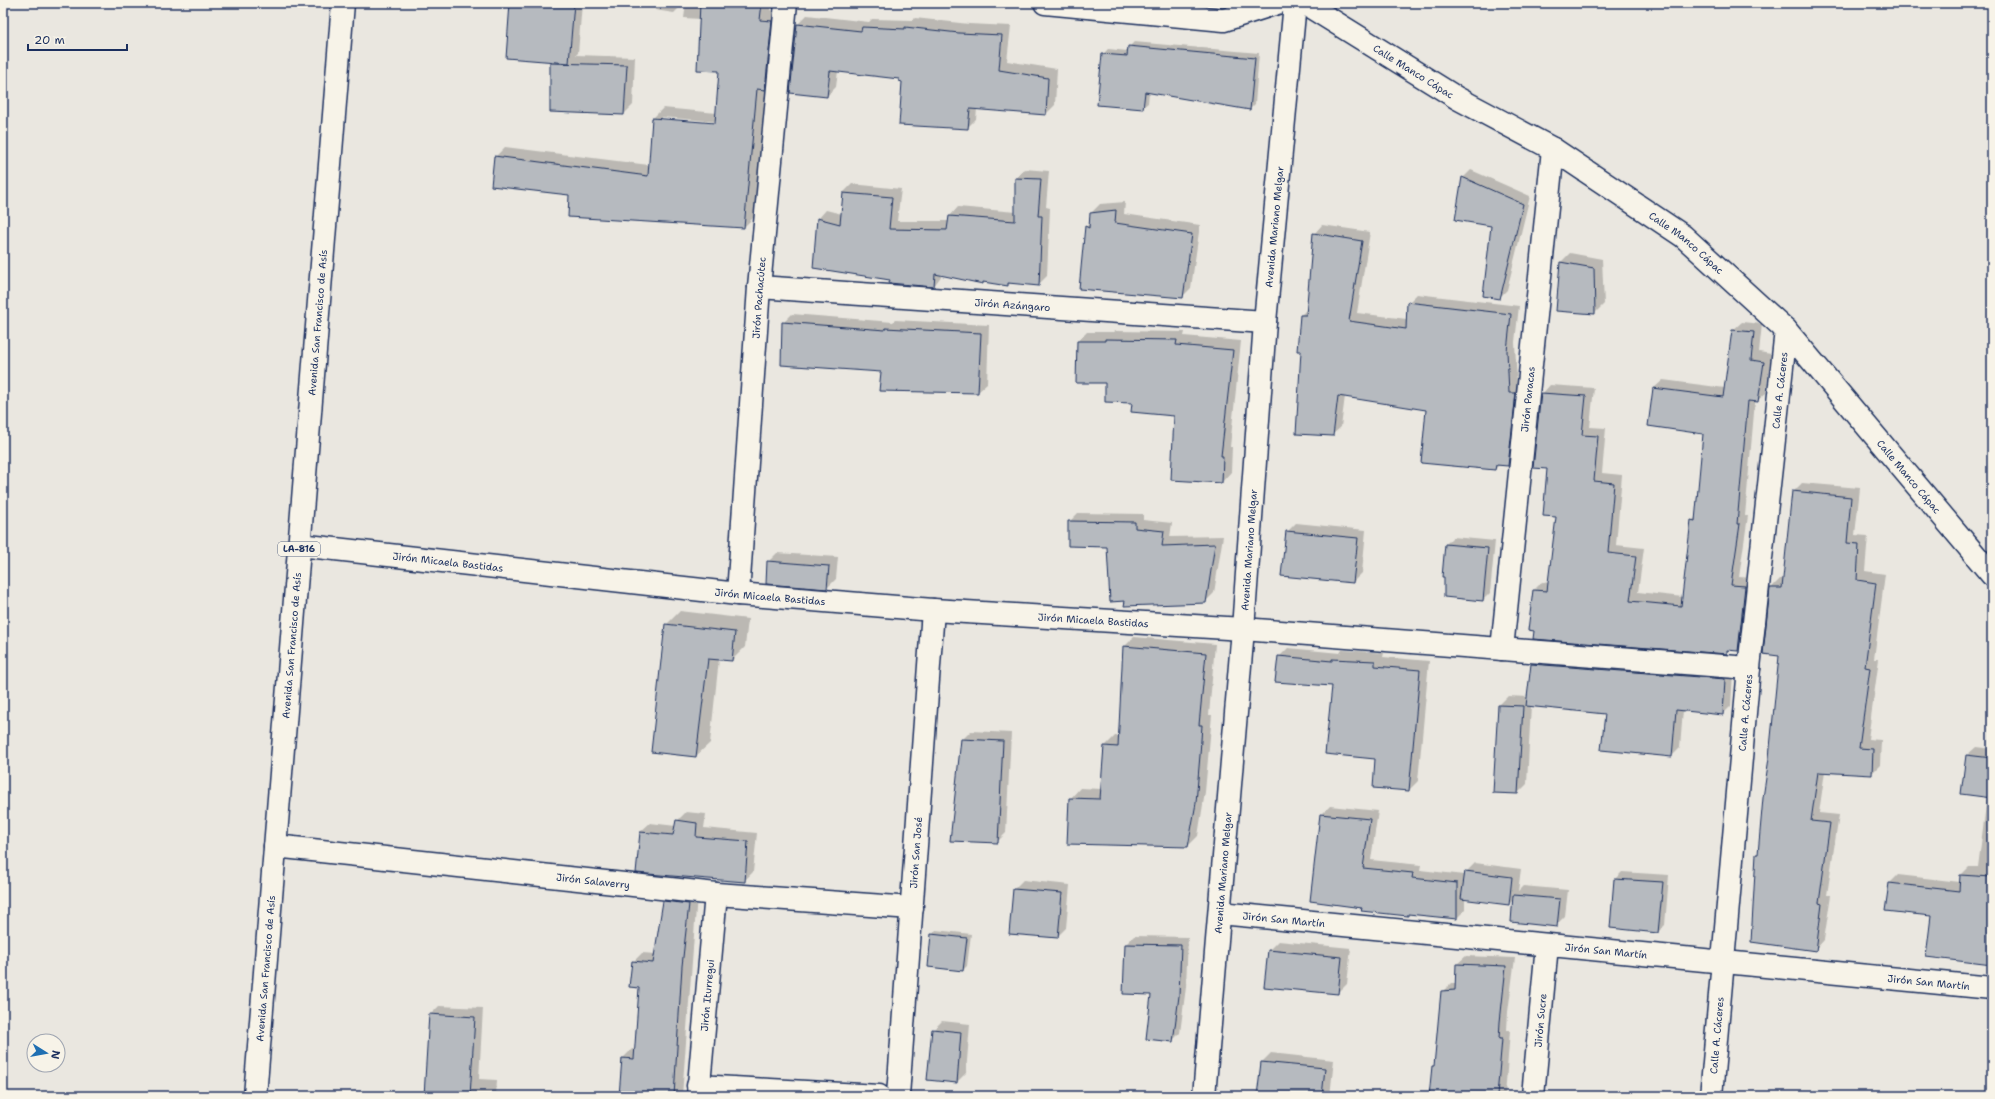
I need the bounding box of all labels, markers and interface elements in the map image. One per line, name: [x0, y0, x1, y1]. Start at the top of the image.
scale bar: [28, 26, 127, 52]
text: 20 m: [34, 32, 65, 48]
street label: Calle Manco Cápac: [1371, 42, 1456, 101]
street label: Avenida Mariano Melgar: [1262, 165, 1287, 288]
street label: Calle Manco Cápac: [1646, 209, 1726, 277]
street label: Avenida San Francisco de Asís: [305, 249, 330, 396]
street label: Jirón Pachacútec: [749, 256, 769, 339]
street label: Jirón Azángaro: [974, 296, 1051, 314]
street label: Calle A. Cáceres: [1769, 351, 1791, 430]
street label: Jirón Paracas: [1518, 366, 1538, 433]
street label: Calle Manco Cápac: [1874, 437, 1944, 516]
street label: Avenida Mariano Melgar: [1238, 488, 1260, 611]
road number: LA-816: [278, 542, 320, 556]
street label: Jirón Micaela Bastidas: [392, 550, 504, 575]
street label: Avenida San Francisco de Asís: [279, 572, 304, 719]
street label: Jirón Micaela Bastidas: [714, 585, 826, 608]
street label: Jirón Micaela Bastidas: [1037, 610, 1149, 630]
street label: Calle A. Cáceres: [1736, 673, 1755, 752]
street label: Avenida Mariano Melgar: [1212, 811, 1235, 934]
street label: Jirón San José: [907, 816, 925, 889]
street label: Jirón Salaverry: [555, 871, 631, 892]
street label: Avenida San Francisco de Asís: [253, 895, 278, 1042]
street label: Jirón San Martín: [1242, 909, 1325, 930]
street label: Jirón San Martín: [1564, 941, 1648, 961]
street label: Jirón Iturregui: [698, 959, 717, 1032]
street label: Jirón San Martín: [1887, 972, 1970, 993]
street label: Jirón Sucre: [1532, 992, 1550, 1048]
street label: Calle A. Cáceres: [1707, 996, 1727, 1074]
north arrow: [26, 1033, 66, 1073]
text: N: [47, 1049, 64, 1061]

